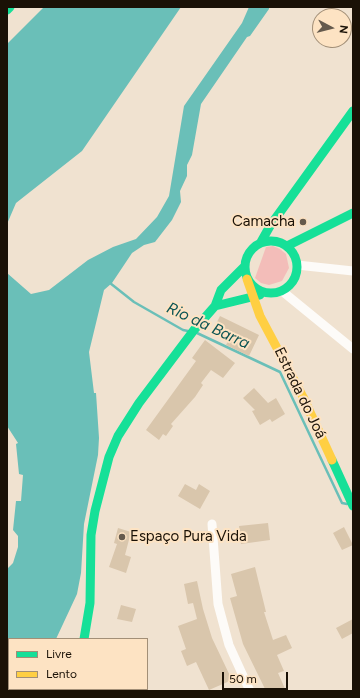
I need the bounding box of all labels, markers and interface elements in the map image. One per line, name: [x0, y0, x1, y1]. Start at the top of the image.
north arrow: [312, 8, 352, 48]
text: N: [336, 24, 350, 34]
place label: Camacha: [232, 213, 295, 231]
marker: Camacha: [298, 217, 308, 227]
water label: Rio da Barra: [164, 298, 252, 354]
street label: Estrada do Joá: [270, 344, 330, 442]
place label: Espaço Pura Vida: [130, 528, 247, 546]
marker: Espaço Pura Vida: [117, 532, 127, 542]
legend: [8, 638, 148, 690]
text: Livre: [46, 647, 72, 661]
scale bar: [224, 664, 290, 690]
text: Lento: [46, 667, 77, 681]
text: 50 m: [229, 672, 257, 686]

